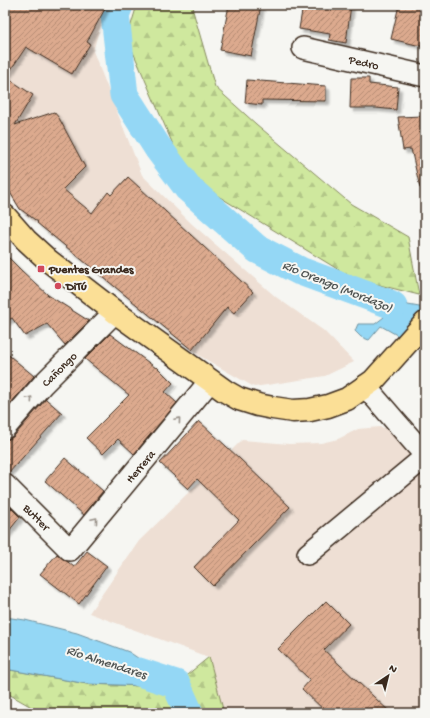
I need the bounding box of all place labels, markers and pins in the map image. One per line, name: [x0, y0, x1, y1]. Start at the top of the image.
marker: Puentes Grandes: [36, 264, 46, 274]
place label: Puentes Grandes: [48, 264, 134, 278]
marker: DiTú: [53, 281, 63, 291]
place label: DiTú: [65, 281, 87, 295]

